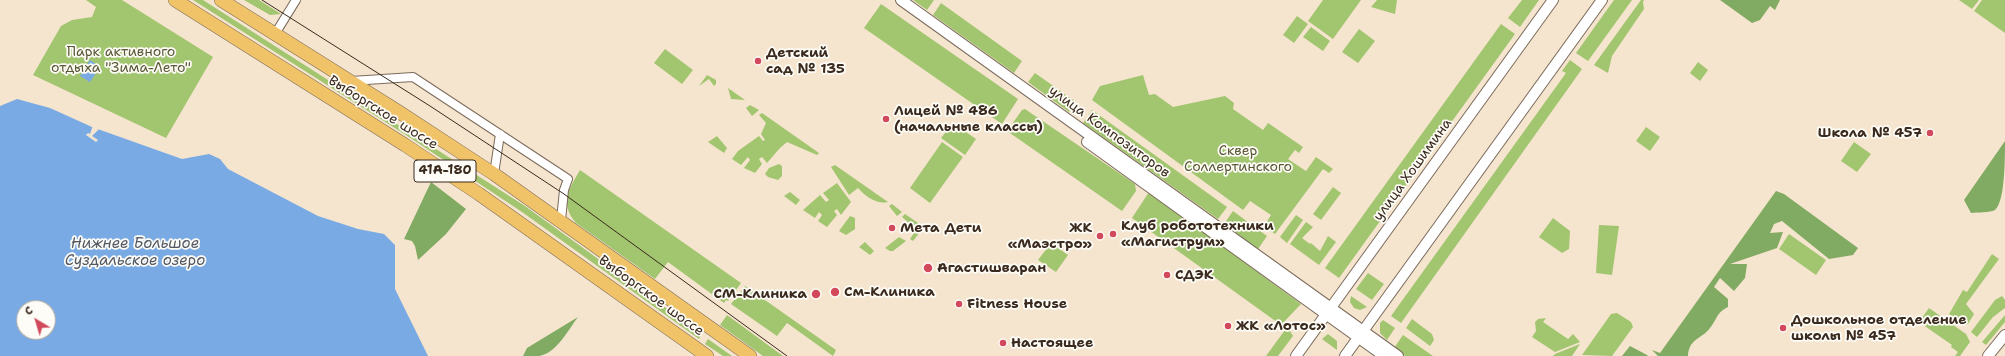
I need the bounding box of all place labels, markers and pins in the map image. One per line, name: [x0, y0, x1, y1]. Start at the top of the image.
place label: Детский сад № 135: [766, 45, 845, 78]
marker: Детский сад № 135: [753, 56, 763, 66]
place label: Лицей № 486 (начальные классы): [894, 103, 1043, 136]
marker: Лицей № 486 (начальные классы): [881, 114, 891, 124]
place label: Школа № 457: [1818, 125, 1922, 141]
marker: Школа № 457: [1925, 128, 1935, 138]
place label: Клуб робототехники «Магиструм»: [1121, 218, 1274, 250]
place label: Мета Дети: [900, 220, 981, 236]
place label: ЖК «Маэстро»: [1008, 220, 1092, 252]
marker: Мета Дети: [887, 223, 897, 233]
marker: Клуб робототехники «Магиструм»: [1108, 229, 1118, 239]
marker: ЖК «Маэстро»: [1095, 231, 1105, 241]
place label: Агастишваран: [937, 260, 1046, 276]
marker: Агастишваран: [922, 262, 934, 274]
place label: СДЭК: [1175, 267, 1213, 283]
marker: СДЭК: [1162, 270, 1172, 280]
place label: См-Клиника: [844, 284, 935, 300]
place label: СМ-Клиника: [713, 286, 807, 302]
marker: См-Клиника: [829, 286, 841, 298]
marker: СМ-Клиника: [810, 288, 822, 300]
place label: Fitness House: [967, 296, 1067, 312]
marker: Fitness House: [954, 299, 964, 309]
place label: Дошкольное отделение школы № 457: [1791, 312, 1967, 344]
place label: ЖК «Лотос»: [1236, 318, 1326, 334]
marker: ЖК «Лотос»: [1223, 321, 1233, 331]
marker: Дошкольное отделение школы № 457: [1778, 323, 1788, 333]
place label: Настоящее: [1011, 335, 1093, 351]
marker: Настоящее: [998, 338, 1008, 348]

